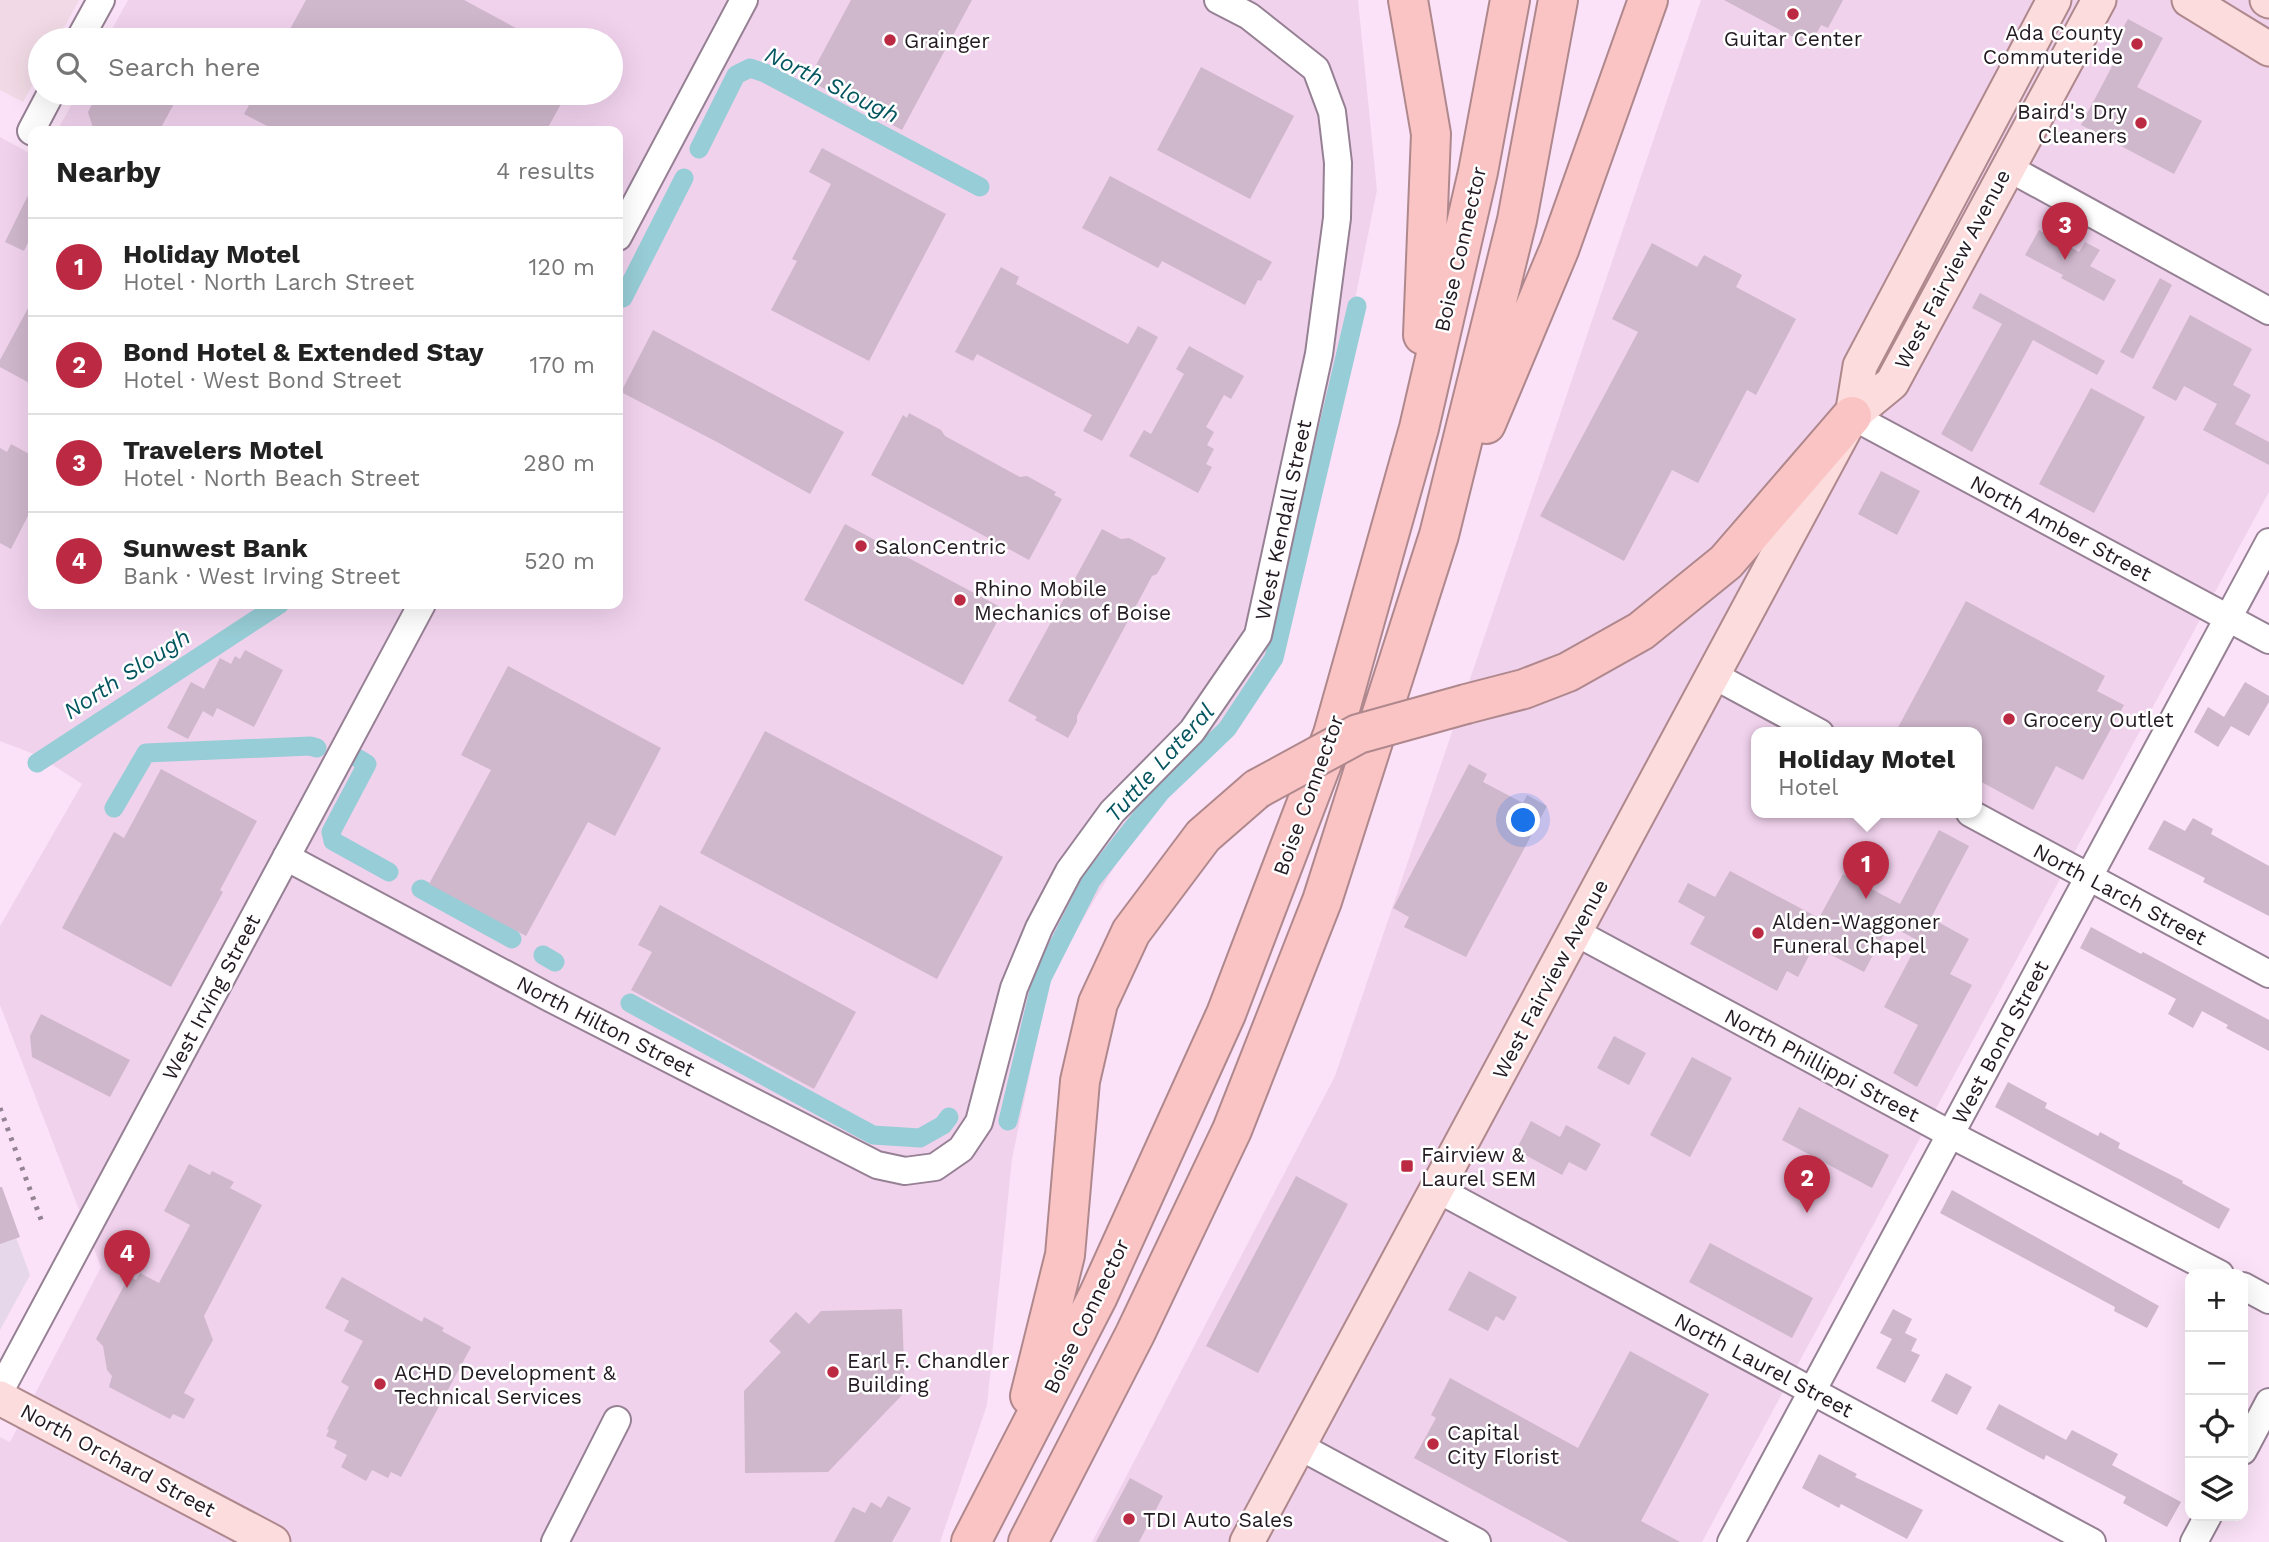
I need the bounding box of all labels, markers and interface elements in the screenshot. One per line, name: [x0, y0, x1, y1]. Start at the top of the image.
marker: Guitar Center: [1785, 6, 1801, 22]
place label: Ada County Commuteride: [1983, 20, 2123, 69]
place label: Guitar Center: [1724, 26, 1863, 51]
search box: [28, 28, 623, 105]
place label: Grainger: [904, 28, 990, 53]
marker: Grainger: [882, 32, 898, 48]
marker: Ada County Commuteride: [2129, 36, 2145, 52]
water label: North Slough: [761, 41, 903, 129]
icon: search: [52, 48, 90, 86]
text: Search here: [108, 52, 260, 82]
place label: Baird's Dry Cleaners: [2017, 99, 2127, 148]
marker: Baird's Dry Cleaners: [2133, 115, 2149, 131]
text: Nearby: [56, 154, 161, 189]
text: 4 results: [496, 158, 595, 185]
street label: Boise Connector: [1429, 163, 1491, 334]
street label: West Fairview Avenue: [1889, 165, 2015, 373]
pin: 3: [2042, 202, 2088, 260]
text: Holiday Motel: [123, 239, 300, 269]
text: 1: [74, 254, 84, 281]
text: 120 m: [529, 254, 595, 281]
text: Hotel · North Larch Street: [123, 269, 414, 296]
text: Bond Hotel & Extended Stay: [123, 337, 484, 367]
text: 2: [72, 352, 86, 379]
text: 170 m: [530, 352, 595, 379]
text: Hotel · West Bond Street: [123, 367, 402, 394]
street label: West Kendall Street: [1250, 417, 1316, 622]
text: Travelers Motel: [123, 435, 323, 465]
text: 3: [72, 450, 86, 477]
text: 280 m: [523, 450, 595, 477]
text: Hotel · North Beach Street: [123, 465, 420, 492]
street label: North Amber Street: [1966, 470, 2156, 586]
text: Sunwest Bank: [123, 533, 308, 563]
place label: SalonCentric: [875, 534, 1006, 559]
marker: SalonCentric: [853, 538, 869, 554]
text: 4: [72, 548, 86, 575]
text: 520 m: [524, 548, 595, 575]
text: Bank · West Irving Street: [123, 563, 400, 590]
place label: Rhino Mobile Mechanics of Boise: [974, 576, 1171, 625]
marker: Rhino Mobile Mechanics of Boise: [952, 592, 968, 608]
water label: North Slough: [59, 623, 195, 725]
water label: Tuttle Lateral: [1100, 698, 1220, 828]
place label: Grocery Outlet: [2023, 707, 2174, 732]
street label: Boise Connector: [1267, 711, 1349, 879]
marker: Grocery Outlet: [2001, 711, 2017, 727]
popup: [1751, 727, 1982, 818]
text: Holiday Motel: [1778, 744, 1955, 774]
text: Hotel: [1778, 774, 1838, 801]
your location: [1506, 803, 1540, 837]
street label: North Larch Street: [2029, 838, 2211, 950]
pin: 1: [1843, 841, 1889, 899]
street label: West Fairview Avenue: [1487, 875, 1613, 1083]
place label: Alden-Waggoner Funeral Chapel: [1772, 909, 1941, 958]
street label: West Irving Street: [157, 910, 265, 1084]
marker: Alden-Waggoner Funeral Chapel: [1750, 925, 1766, 941]
street label: West Bond Street: [1946, 956, 2054, 1128]
street label: North Hilton Street: [513, 970, 699, 1082]
street label: North Phillippi Street: [1720, 1003, 1924, 1127]
place label: Fairview & Laurel SEM: [1421, 1142, 1536, 1191]
pin: 2: [1784, 1155, 1830, 1213]
marker: Fairview & Laurel SEM: [1399, 1158, 1415, 1174]
pin: 4: [104, 1230, 150, 1288]
street label: Boise Connector: [1038, 1234, 1134, 1397]
map controls: [2185, 1269, 2248, 1521]
button: +: [2185, 1269, 2248, 1332]
street label: North Laurel Street: [1670, 1307, 1858, 1423]
button: −: [2185, 1332, 2248, 1395]
place label: Earl F. Chandler Building: [847, 1348, 1010, 1397]
place label: ACHD Development & Technical Services: [394, 1360, 617, 1409]
marker: Earl F. Chandler Building: [825, 1364, 841, 1380]
marker: ACHD Development & Technical Services: [372, 1376, 388, 1392]
button: locate: [2185, 1395, 2248, 1458]
street label: North Orchard Street: [16, 1398, 220, 1522]
place label: Capital City Florist: [1447, 1420, 1559, 1469]
marker: Capital City Florist: [1425, 1436, 1441, 1452]
button: layers: [2185, 1458, 2248, 1521]
place label: TDI Auto Sales: [1143, 1507, 1293, 1532]
marker: TDI Auto Sales: [1121, 1511, 1137, 1527]

